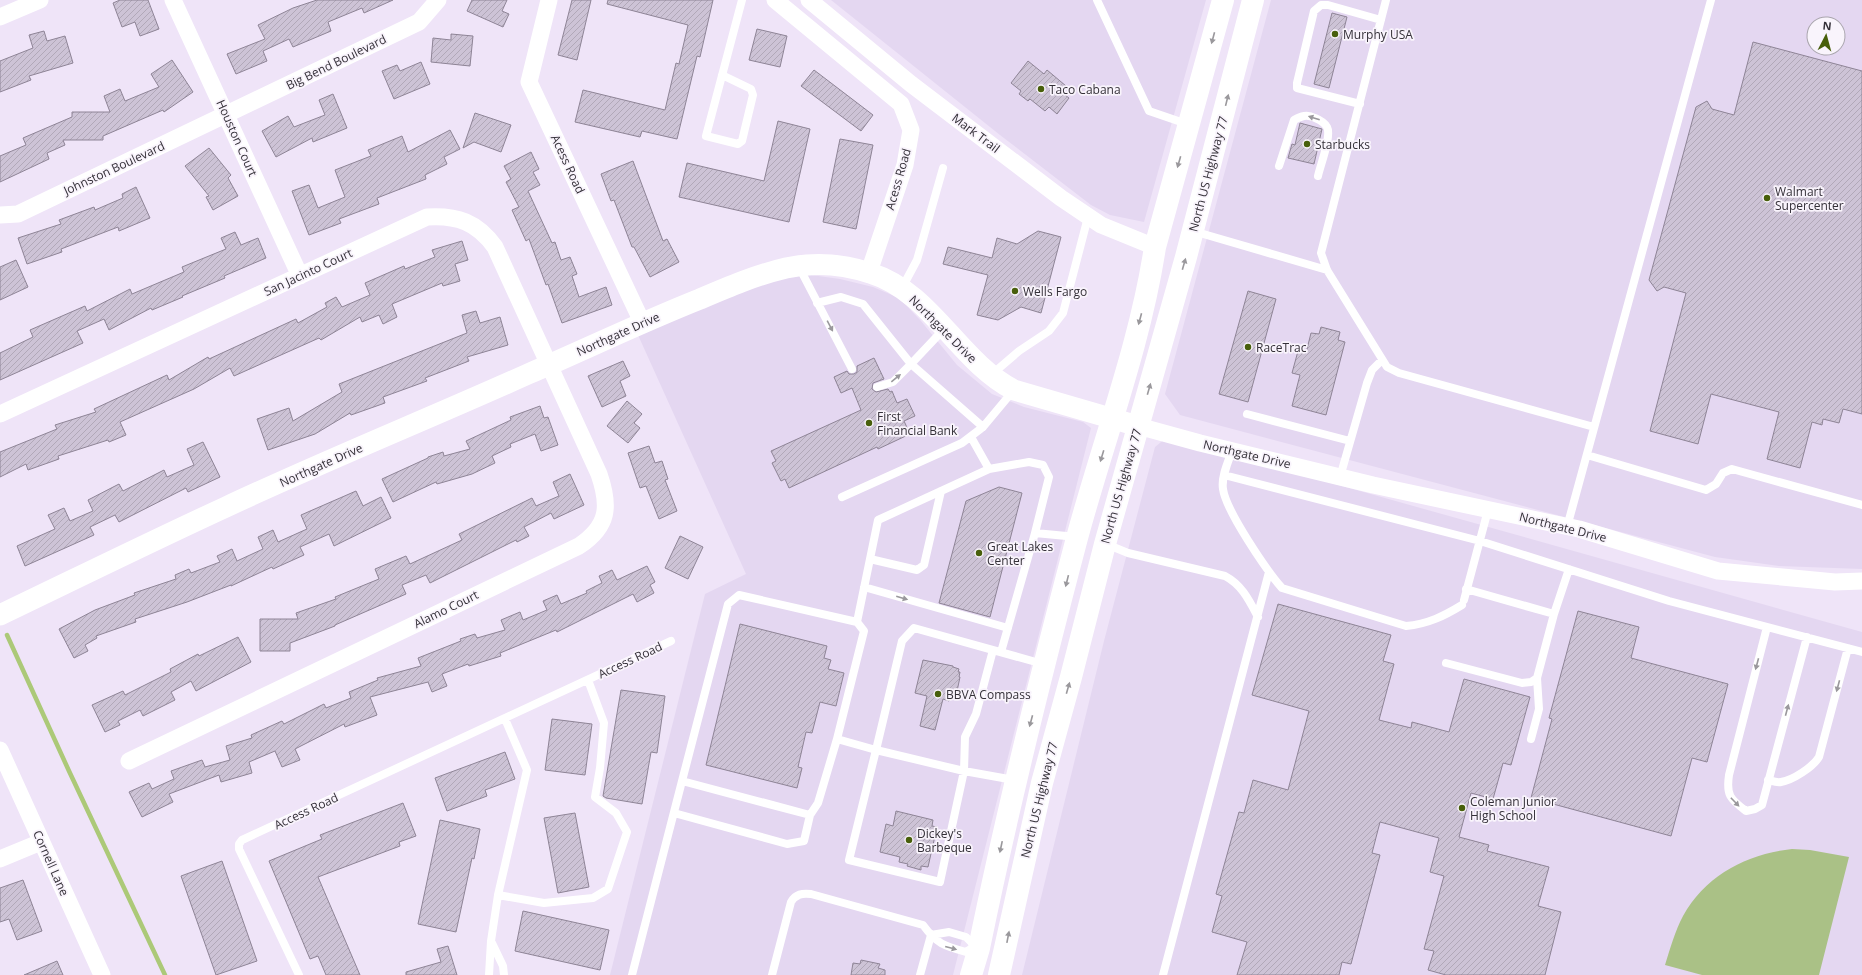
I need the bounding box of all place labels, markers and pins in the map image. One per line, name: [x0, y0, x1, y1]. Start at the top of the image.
place label: Murphy USA: [1343, 26, 1413, 43]
marker: Murphy USA: [1330, 29, 1340, 39]
place label: Taco Cabana: [1049, 81, 1121, 98]
marker: Taco Cabana: [1036, 84, 1046, 94]
place label: Starbucks: [1315, 136, 1370, 153]
marker: Starbucks: [1302, 139, 1312, 149]
place label: Walmart Supercenter: [1775, 183, 1844, 214]
marker: Walmart Supercenter: [1762, 193, 1772, 203]
place label: Wells Fargo: [1023, 283, 1087, 300]
marker: Wells Fargo: [1010, 286, 1020, 296]
place label: RaceTrac: [1256, 339, 1307, 356]
marker: RaceTrac: [1243, 342, 1253, 352]
place label: First Financial Bank: [877, 408, 958, 439]
marker: First Financial Bank: [864, 418, 874, 428]
place label: Great Lakes Center: [987, 538, 1053, 569]
marker: Great Lakes Center: [974, 548, 984, 558]
place label: BBVA Compass: [946, 686, 1031, 703]
marker: BBVA Compass: [933, 689, 943, 699]
place label: Coleman Junior High School: [1470, 793, 1556, 824]
marker: Coleman Junior High School: [1457, 803, 1467, 813]
place label: Dickey's Barbeque: [917, 825, 972, 856]
marker: Dickey's Barbeque: [904, 835, 914, 845]

